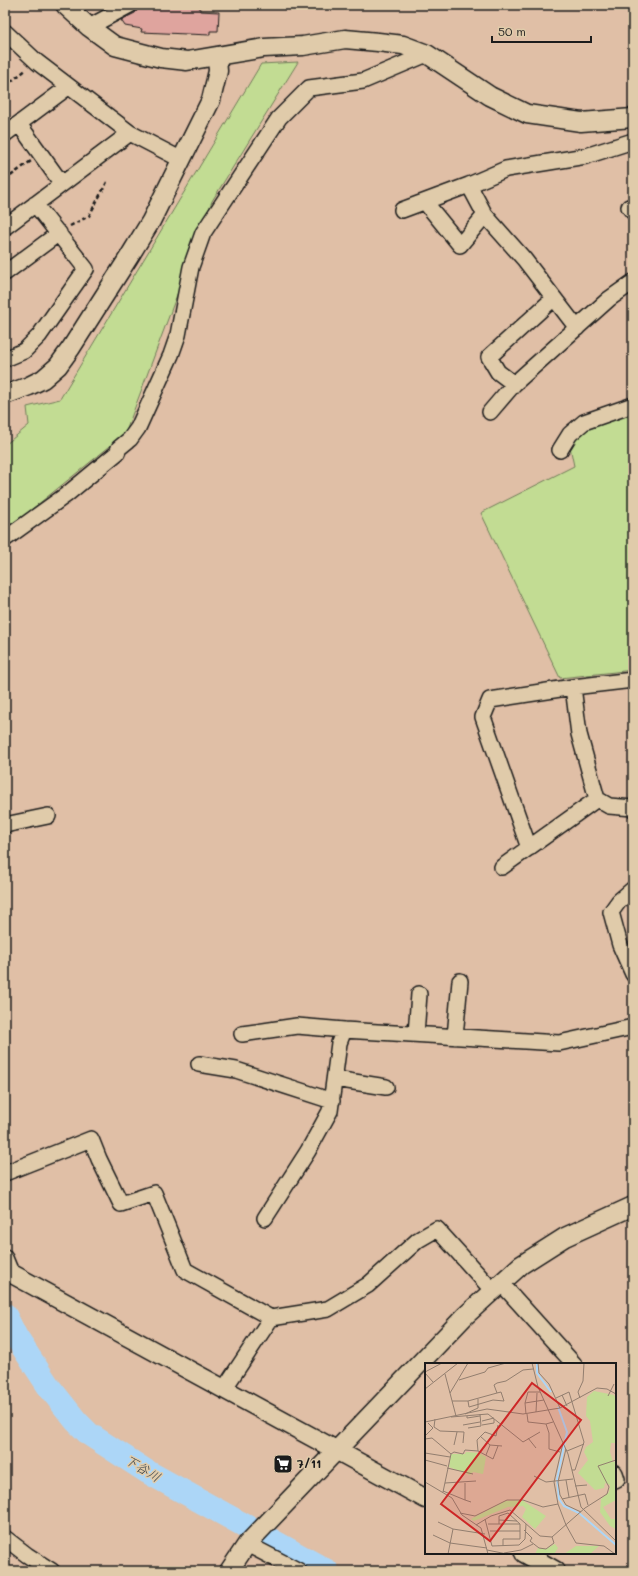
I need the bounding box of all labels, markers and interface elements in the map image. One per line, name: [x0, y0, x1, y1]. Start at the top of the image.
scale bar: [492, 18, 591, 44]
text: 50 m: [498, 23, 526, 39]
inset map: [425, 1363, 616, 1554]
water label: 下谷川: [122, 1450, 164, 1485]
supermarket icon: 7/11: [272, 1453, 294, 1475]
place label: 7/11: [297, 1455, 321, 1471]

